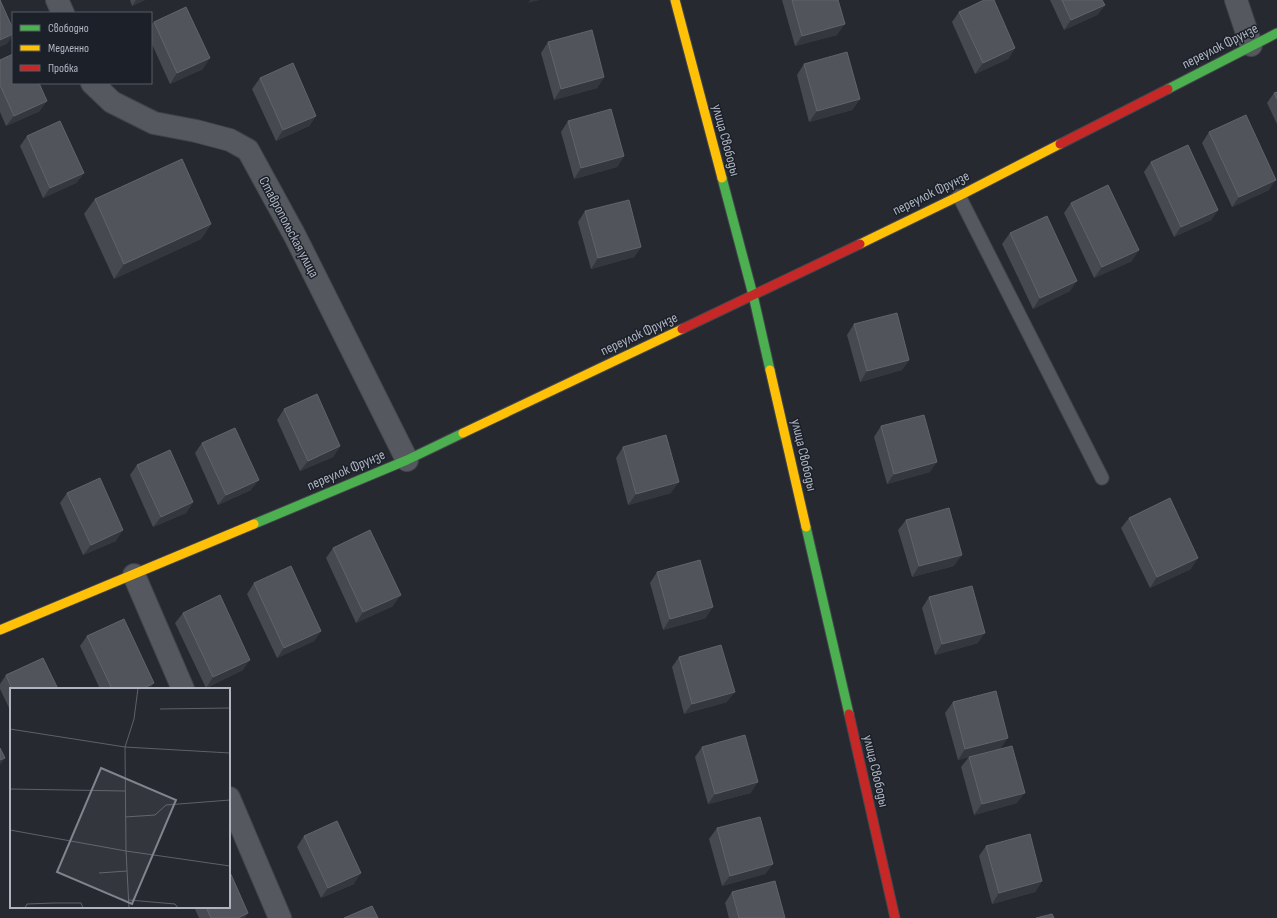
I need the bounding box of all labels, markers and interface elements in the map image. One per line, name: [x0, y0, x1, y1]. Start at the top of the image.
legend: [12, 12, 152, 84]
street label: переулок Фрунзе: [1179, 20, 1261, 72]
text: Свободно: [48, 21, 89, 36]
text: Медленно: [48, 41, 89, 56]
text: Пробка: [48, 61, 79, 76]
street label: улица Свободы: [708, 102, 744, 178]
street label: переулок Фрунзе: [890, 167, 972, 219]
street label: Ставропольская улица: [255, 174, 323, 280]
street label: переулок Фрунзе: [598, 309, 680, 359]
street label: улица Свободы: [787, 417, 821, 493]
street label: переулок Фрунзе: [304, 446, 388, 494]
inset map: [10, 688, 230, 908]
street label: улица Свободы: [859, 733, 893, 809]

